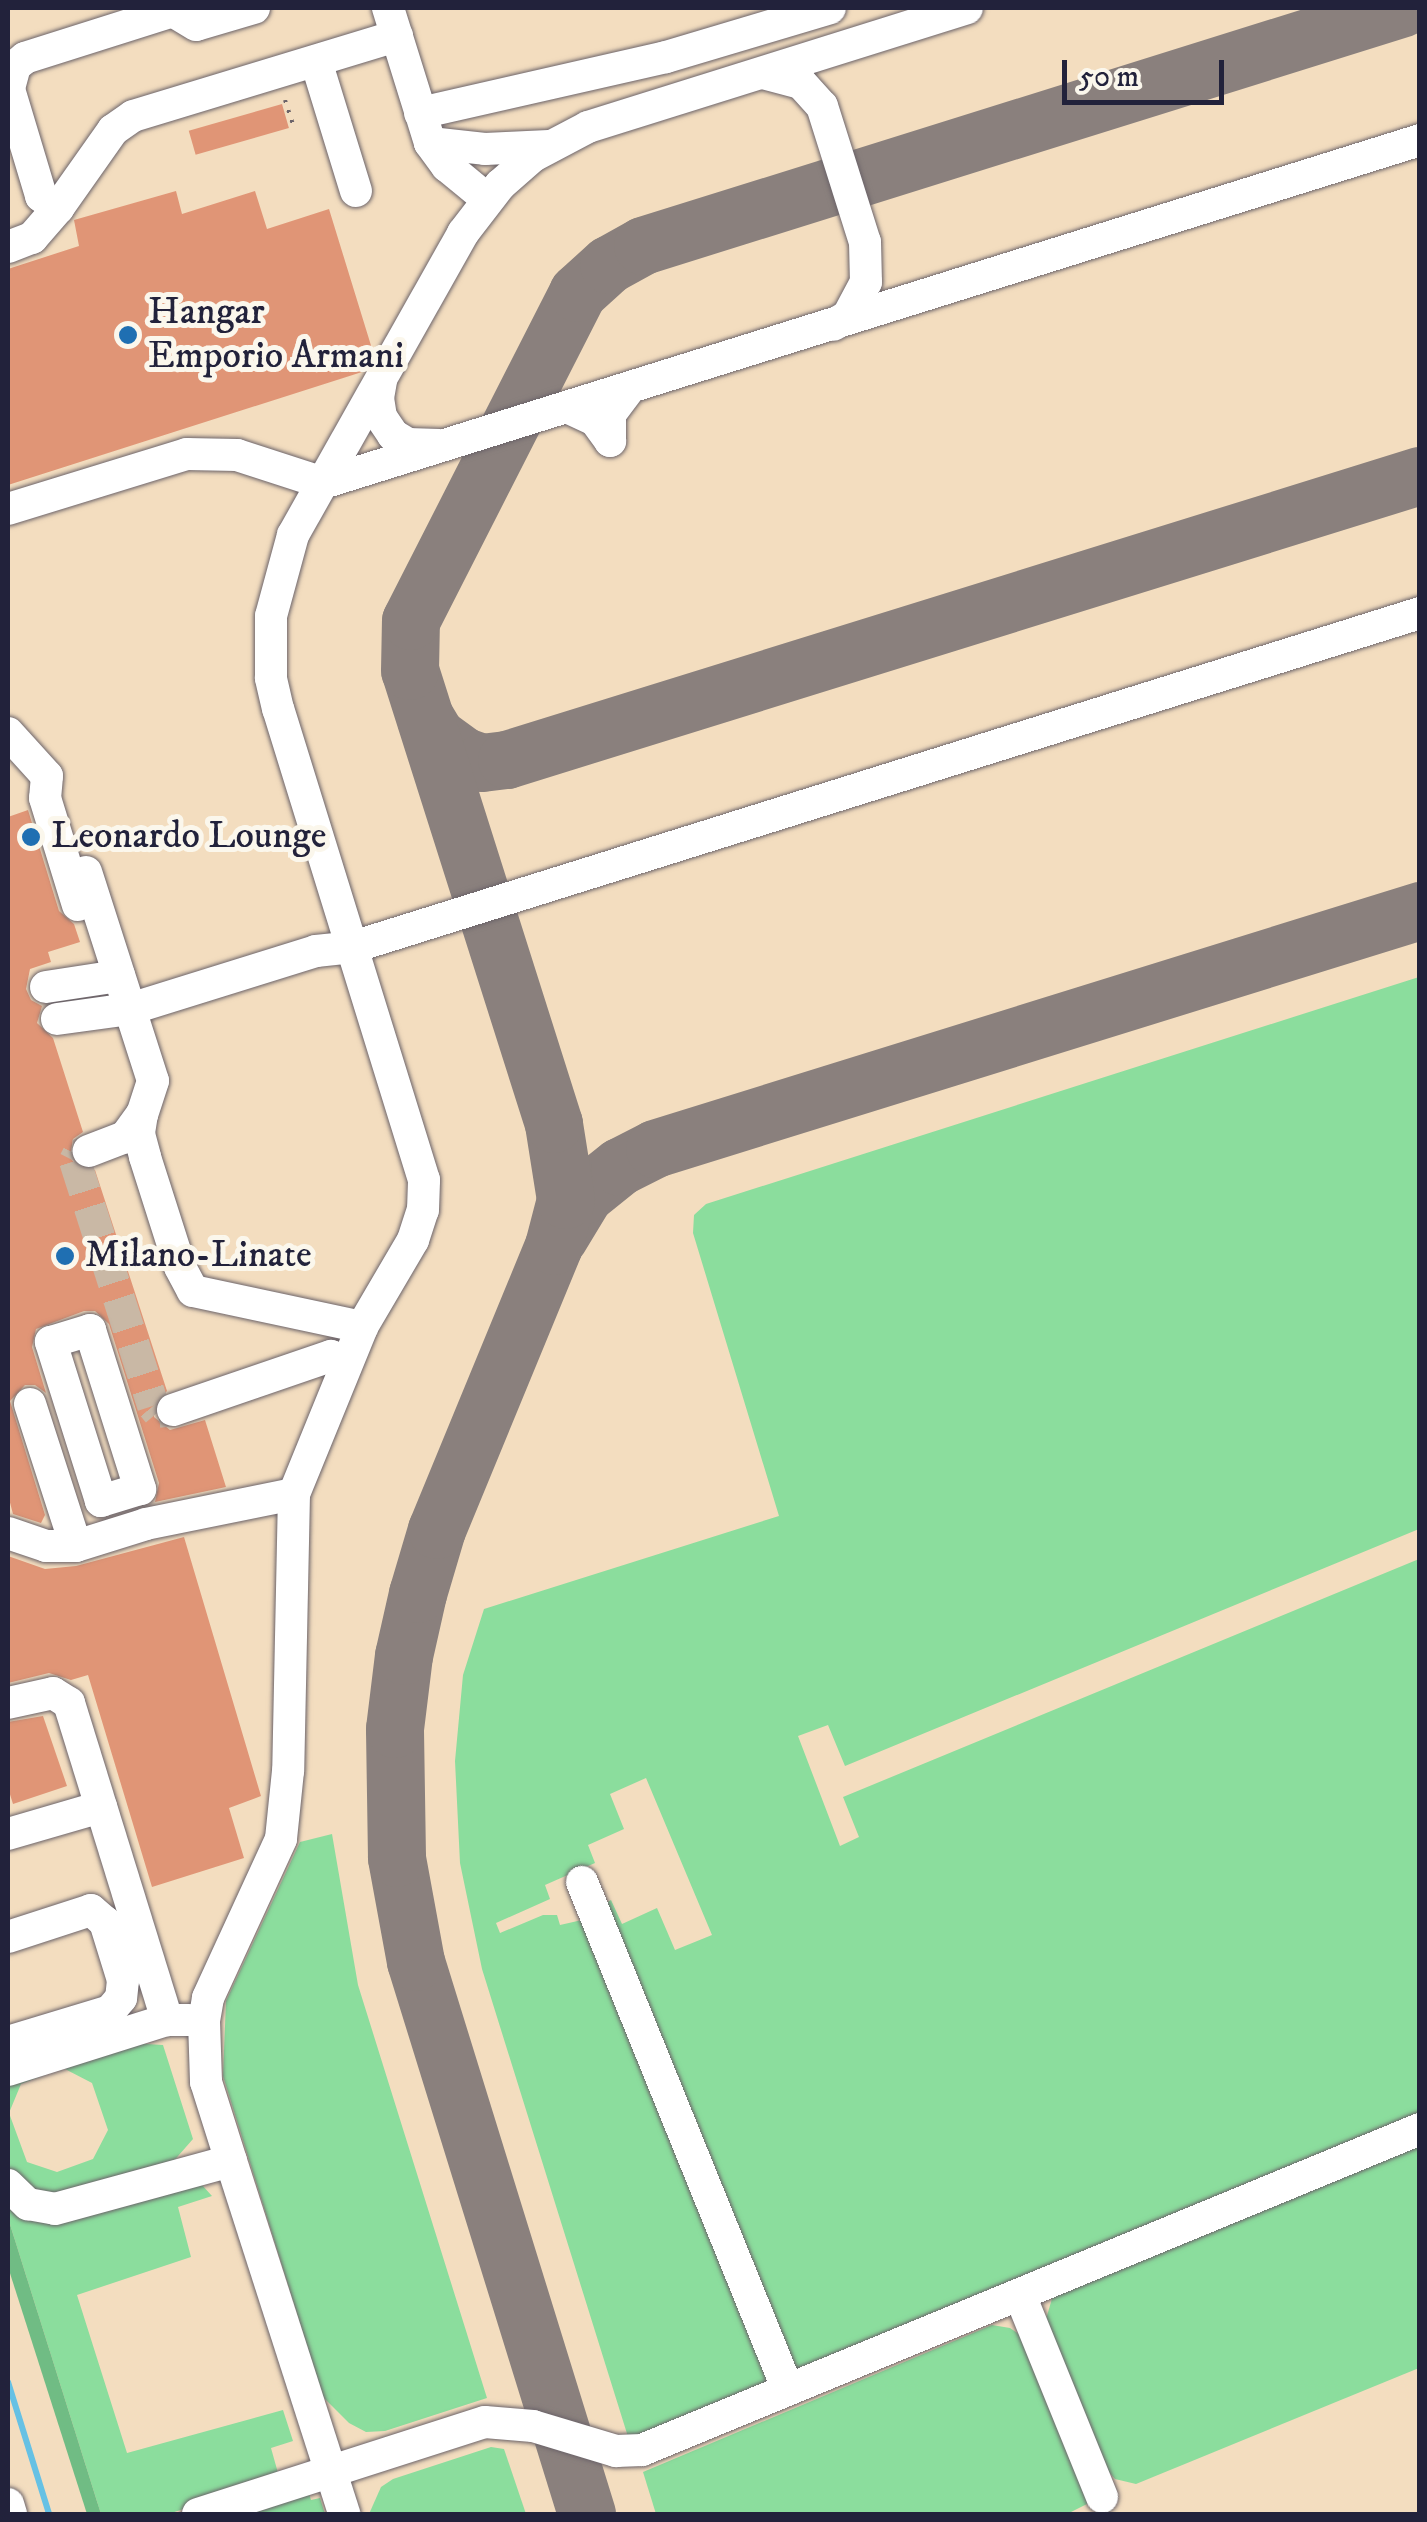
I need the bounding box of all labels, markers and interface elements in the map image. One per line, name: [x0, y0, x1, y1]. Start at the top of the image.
scale bar: [1067, 40, 1230, 102]
text: 50 m: [1079, 59, 1139, 96]
place label: Hangar Emporio Armani: [148, 290, 404, 380]
marker: Hangar Emporio Armani: [117, 324, 139, 346]
place label: Leonardo Lounge: [51, 814, 326, 860]
marker: Leonardo Lounge: [20, 826, 42, 848]
place label: Milano-Linate: [85, 1233, 312, 1279]
marker: Milano-Linate: [54, 1245, 76, 1267]

